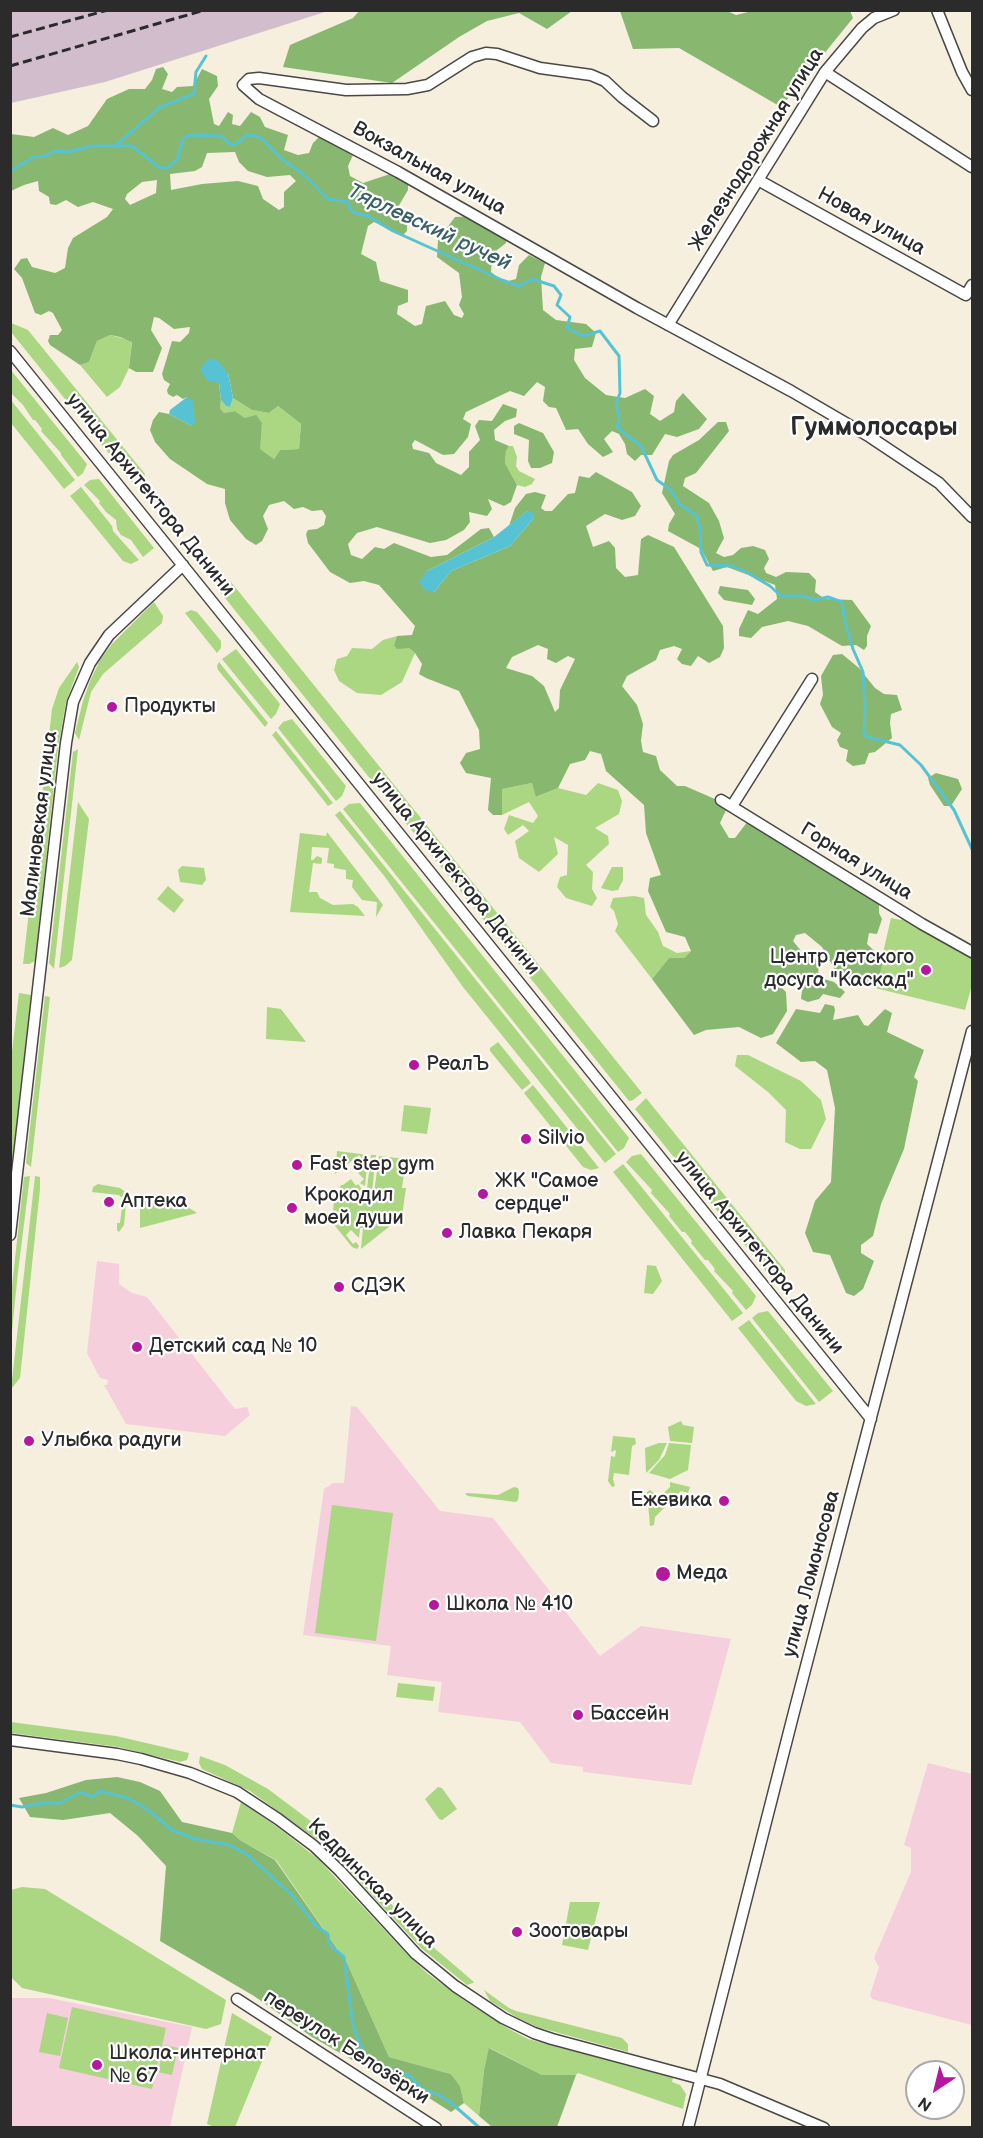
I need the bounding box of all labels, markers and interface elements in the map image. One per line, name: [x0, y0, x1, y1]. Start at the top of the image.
street label: Железнодорожная улица: [685, 44, 829, 256]
street label: Вокзальная улица: [348, 117, 510, 221]
water label: Тярлевский ручей: [343, 179, 515, 277]
street label: Новая улица: [813, 183, 929, 261]
street label: улица Архитектора Данини: [61, 389, 239, 601]
district label: Гуммолосары: [790, 412, 958, 444]
place label: Продукты: [124, 695, 216, 719]
marker: Продукты: [105, 700, 119, 714]
street label: Малиновская улица: [17, 730, 63, 918]
street label: улица Архитектора Данини: [366, 768, 544, 980]
street label: Горная улица: [795, 818, 917, 906]
place label: Центр детского досуга "Каскад": [764, 946, 914, 993]
marker: Центр детского досуга "Каскад": [919, 963, 933, 977]
place label: РеалЪ: [426, 1053, 489, 1077]
marker: РеалЪ: [407, 1058, 421, 1072]
place label: Silvio: [538, 1127, 585, 1151]
marker: Silvio: [519, 1132, 533, 1146]
street label: улица Архитектора Данини: [670, 1147, 848, 1359]
place label: Fast step gym: [309, 1153, 434, 1177]
marker: Fast step gym: [290, 1158, 304, 1172]
place label: ЖК "Самое сердце": [495, 1170, 598, 1217]
place label: Крокодил моей души: [304, 1184, 404, 1231]
marker: ЖК "Самое сердце": [476, 1187, 490, 1201]
place label: Аптека: [121, 1190, 187, 1214]
marker: Аптека: [102, 1195, 116, 1209]
marker: Крокодил моей души: [285, 1201, 299, 1215]
place label: Лавка Пекаря: [459, 1221, 592, 1245]
marker: Лавка Пекаря: [440, 1226, 454, 1240]
place label: СДЭК: [351, 1275, 405, 1299]
marker: СДЭК: [332, 1280, 346, 1294]
place label: Детский сад № 10: [149, 1335, 317, 1359]
marker: Детский сад № 10: [130, 1340, 144, 1354]
place label: Улыбка радуги: [41, 1429, 182, 1453]
marker: Улыбка радуги: [22, 1434, 36, 1448]
street label: улица Ломоносова: [778, 1488, 846, 1660]
place label: Ежевика: [630, 1489, 712, 1513]
marker: Ежевика: [717, 1494, 731, 1508]
place label: Меда: [676, 1562, 728, 1586]
marker: Меда: [654, 1565, 672, 1583]
place label: Школа № 410: [446, 1593, 573, 1617]
marker: Школа № 410: [427, 1598, 441, 1612]
place label: Бассейн: [590, 1703, 669, 1727]
marker: Бассейн: [571, 1708, 585, 1722]
street label: Кедринская улица: [302, 1814, 442, 1954]
place label: Зоотовары: [529, 1920, 628, 1944]
marker: Зоотовары: [510, 1925, 524, 1939]
street label: переулок Белозёрки: [259, 1986, 433, 2110]
place label: Школа-интернат № 67: [109, 2042, 266, 2089]
marker: Школа-интернат № 67: [90, 2058, 104, 2072]
north arrow: [905, 2060, 965, 2120]
text: N: [915, 2092, 936, 2115]

